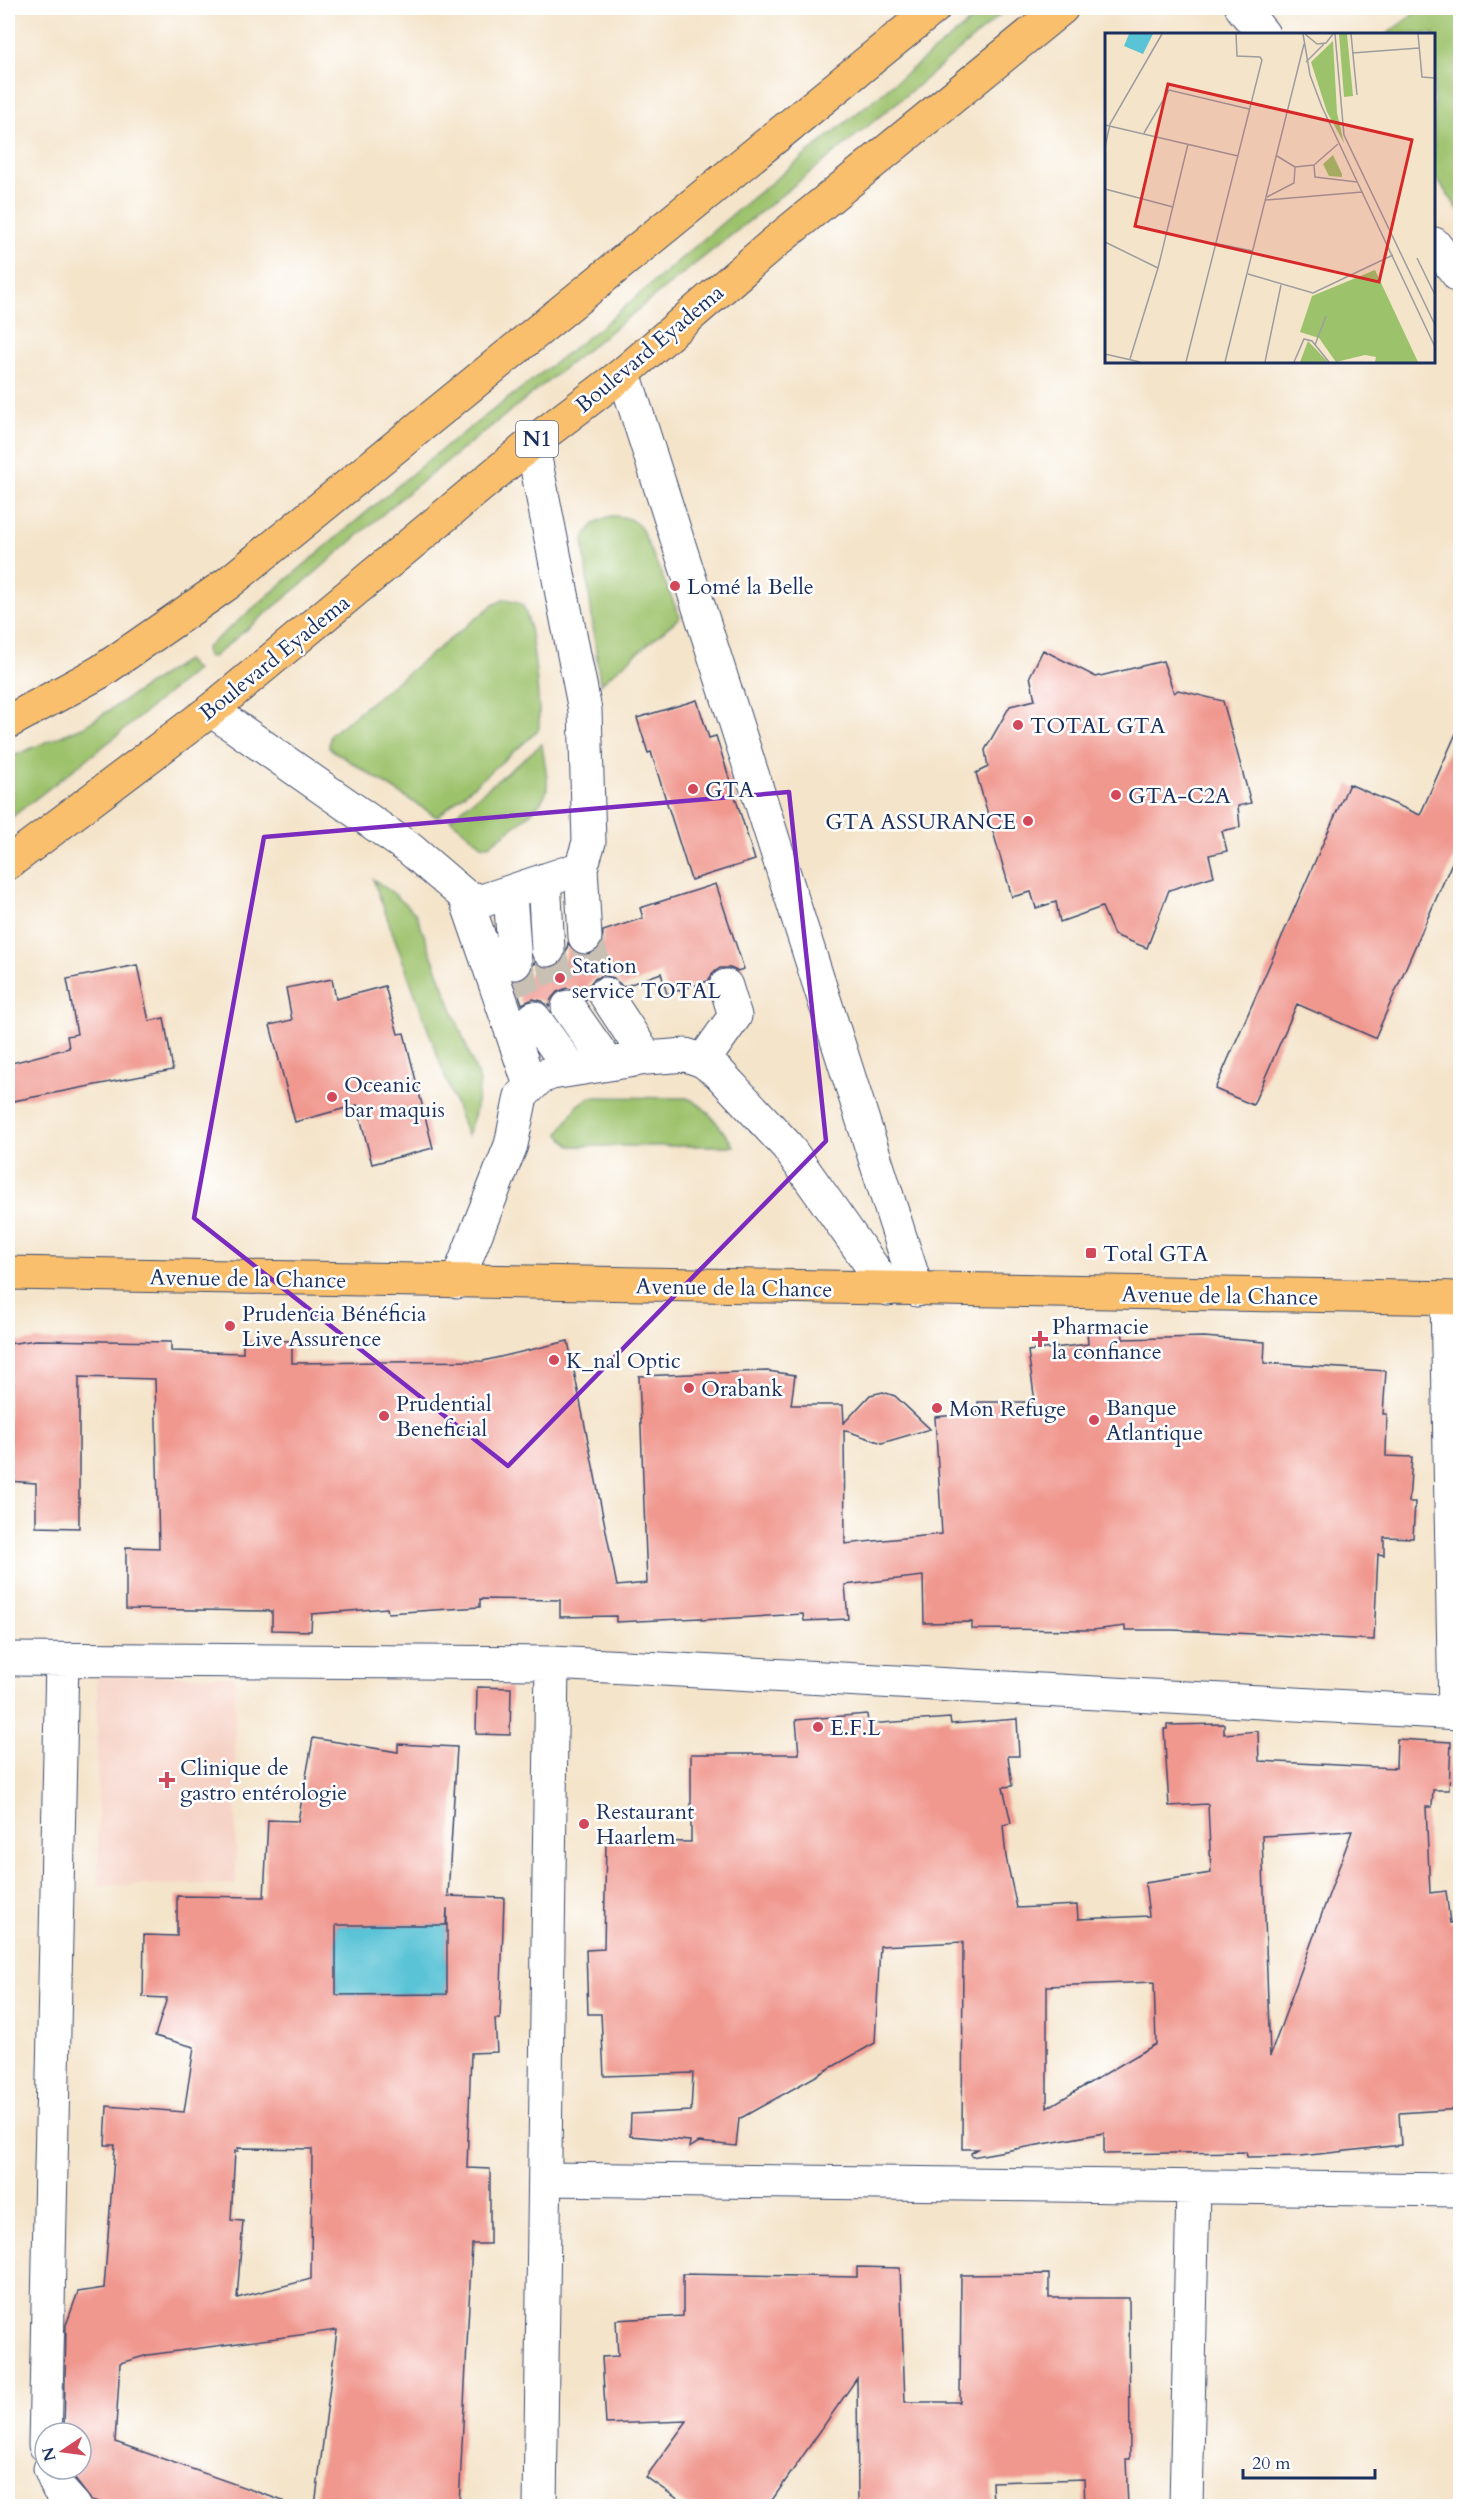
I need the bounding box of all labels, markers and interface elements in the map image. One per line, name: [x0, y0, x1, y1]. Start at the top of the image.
inset map: [1105, 33, 1435, 363]
street label: Boulevard Eyadema: [569, 277, 731, 420]
road number: N1: [516, 421, 558, 457]
place label: Lomé la Belle: [687, 572, 814, 602]
marker: Lomé la Belle: [668, 579, 682, 593]
street label: Boulevard Eyadema: [193, 588, 356, 728]
place label: TOTAL GTA: [1030, 711, 1166, 741]
marker: TOTAL GTA: [1011, 718, 1025, 732]
place label: GTA: [705, 775, 755, 805]
place label: GTA-C2A: [1128, 781, 1231, 811]
marker: GTA: [686, 782, 700, 796]
marker: GTA-C2A: [1109, 788, 1123, 802]
place label: GTA ASSURANCE: [825, 807, 1016, 837]
marker: GTA ASSURANCE: [1021, 814, 1035, 828]
place label: Station service TOTAL: [572, 951, 722, 1006]
marker: Station service TOTAL: [553, 971, 567, 985]
place label: Oceanic bar maquis: [344, 1070, 445, 1125]
marker: Oceanic bar maquis: [325, 1090, 339, 1104]
place label: Total GTA: [1103, 1239, 1209, 1269]
marker: Total GTA: [1084, 1246, 1098, 1260]
street label: Avenue de la Chance: [149, 1262, 347, 1296]
street label: Avenue de la Chance: [635, 1271, 833, 1305]
street label: Avenue de la Chance: [1121, 1279, 1319, 1313]
place label: Prudencia Bénéficia Live Assurence: [242, 1299, 427, 1354]
place label: Pharmacie la confiance: [1052, 1312, 1162, 1367]
marker: Prudencia Bénéficia Live Assurence: [223, 1319, 237, 1333]
marker: Pharmacie la confiance: [1033, 1332, 1047, 1346]
place label: K_nal Optic: [566, 1346, 681, 1376]
marker: K_nal Optic: [547, 1353, 561, 1367]
place label: Orabank: [701, 1374, 783, 1404]
marker: Orabank: [682, 1381, 696, 1395]
place label: Prudential Beneficial: [396, 1389, 492, 1444]
place label: Banque Atlantique: [1106, 1393, 1203, 1448]
place label: Mon Refuge: [949, 1394, 1066, 1424]
marker: Mon Refuge: [930, 1401, 944, 1415]
marker: Prudential Beneficial: [377, 1409, 391, 1423]
marker: Banque Atlantique: [1087, 1413, 1101, 1427]
place label: E.F.L: [830, 1713, 881, 1743]
marker: E.F.L: [811, 1720, 825, 1734]
place label: Clinique de gastro entérologie: [180, 1753, 347, 1808]
marker: Clinique de gastro entérologie: [158, 1771, 176, 1789]
place label: Restaurant Haarlem: [596, 1797, 694, 1852]
marker: Restaurant Haarlem: [577, 1817, 591, 1831]
north arrow: [33, 2421, 93, 2481]
scale bar: [1243, 2442, 1375, 2480]
text: N: [37, 2445, 62, 2463]
text: 20 m: [1252, 2451, 1291, 2476]

